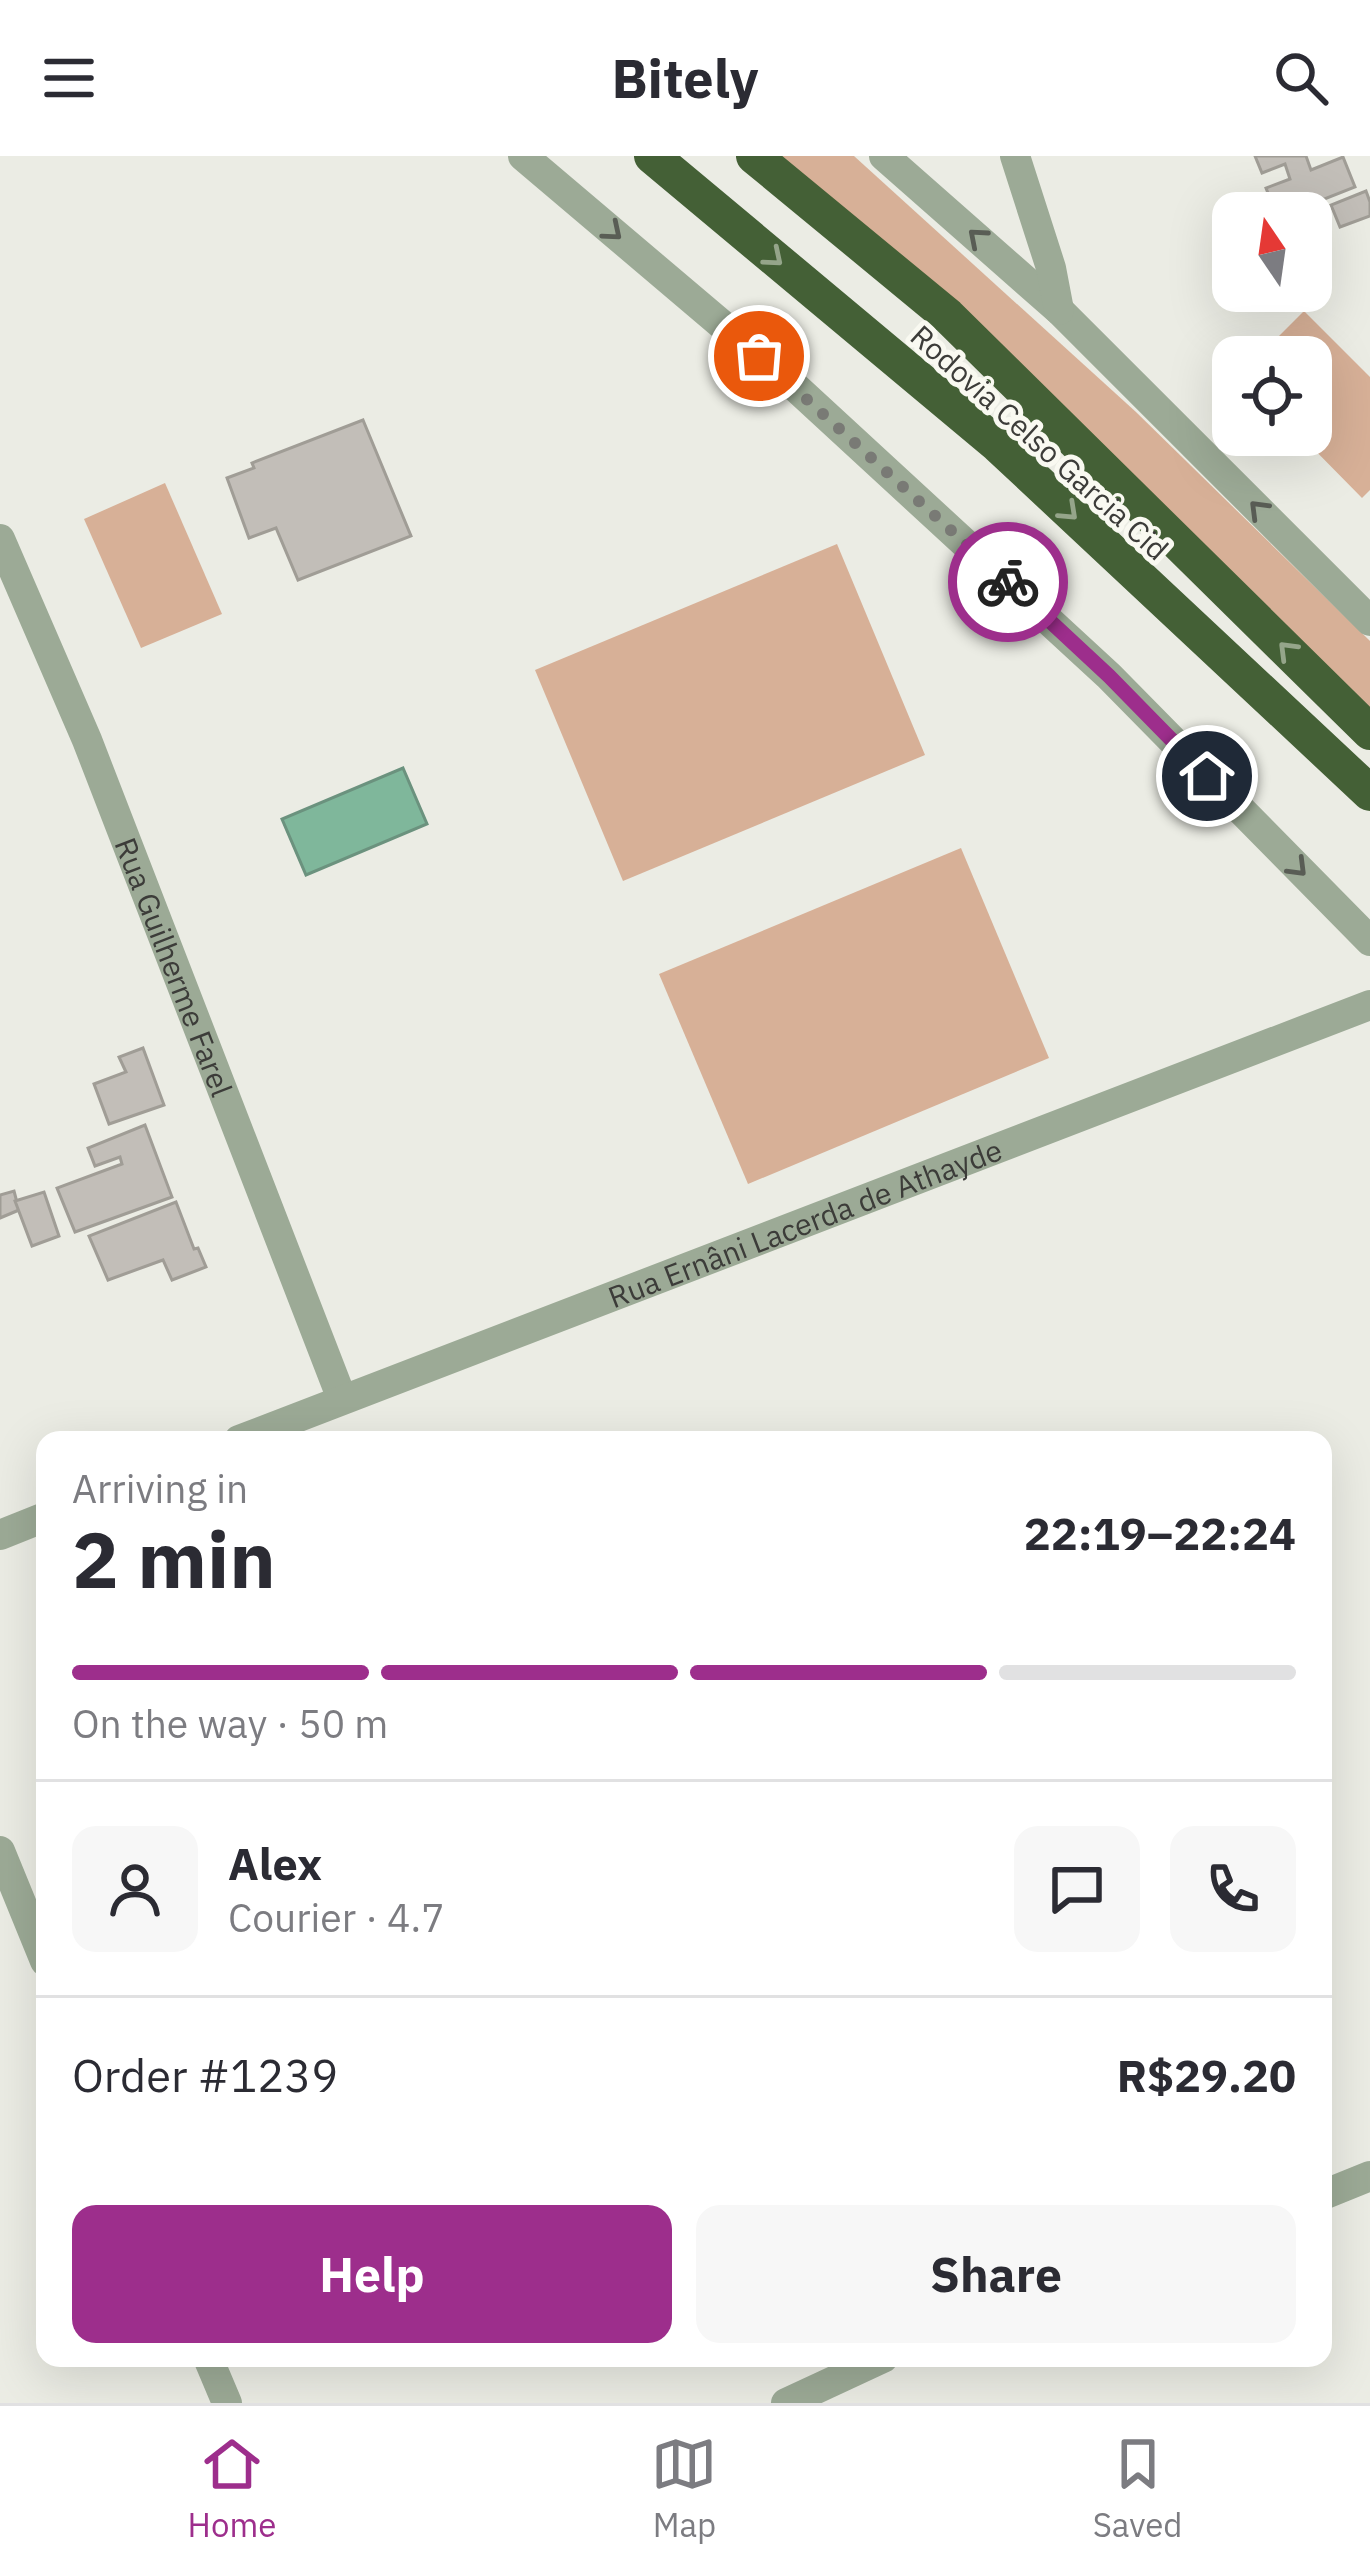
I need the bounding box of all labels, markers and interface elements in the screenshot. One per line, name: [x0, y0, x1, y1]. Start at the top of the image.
text: Bitely: [611, 43, 759, 113]
icon: menu: [36, 45, 102, 111]
icon: search: [1268, 45, 1334, 111]
north arrow: [1212, 192, 1332, 312]
map controls: [1212, 192, 1332, 456]
one-way arrow: [599, 217, 621, 239]
one-way arrow: [969, 230, 991, 252]
one-way arrow: [760, 243, 782, 265]
pin: [708, 305, 810, 407]
street label: Rodovia Celso Garcia Cid: [903, 316, 1177, 568]
icon: bag: [726, 323, 792, 389]
button: locate: [1212, 336, 1332, 456]
one-way arrow: [1056, 498, 1077, 519]
one-way arrow: [1250, 501, 1272, 523]
courier: [948, 522, 1068, 642]
icon: bike: [975, 549, 1041, 615]
one-way arrow: [1279, 642, 1301, 664]
pin: [1156, 725, 1258, 827]
icon: home: [1174, 743, 1240, 809]
street label: Rua Guilherme Farel: [107, 832, 242, 1102]
one-way arrow: [1284, 854, 1306, 876]
street label: Rua Ernâni Lacerda de Athayde: [602, 1129, 1007, 1316]
text: Arriving in: [72, 1463, 248, 1514]
text: 22:19–22:24: [1024, 1504, 1296, 1562]
text: 2 min: [72, 1508, 276, 1609]
text: On the way · 50 m: [72, 1698, 388, 1749]
button: person: [72, 1826, 198, 1952]
button: chat: [1014, 1826, 1140, 1952]
button: phone: [1170, 1826, 1296, 1952]
text: Alex: [228, 1834, 322, 1892]
text: Courier · 4.7: [228, 1892, 445, 1943]
text: Order #1239: [72, 2046, 338, 2104]
text: R$29.20: [1117, 2046, 1296, 2104]
button: Help: [72, 2205, 672, 2343]
button: Share: [696, 2205, 1296, 2343]
tab: Home: [188, 2431, 276, 2546]
tab: Map: [651, 2431, 717, 2546]
tab: Saved: [1093, 2431, 1182, 2546]

